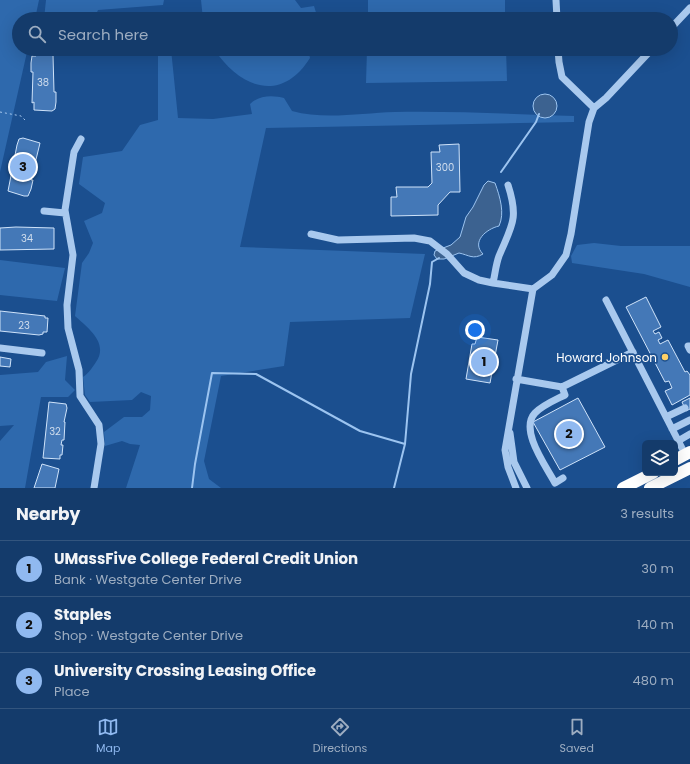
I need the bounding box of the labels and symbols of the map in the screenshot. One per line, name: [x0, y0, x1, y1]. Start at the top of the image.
house number: 38: [37, 75, 49, 90]
pin: 3: [10, 152, 36, 182]
house number: 300: [436, 160, 454, 175]
house number: 34: [21, 231, 33, 246]
house number: 23: [18, 318, 30, 333]
your location: [465, 320, 485, 340]
pin: 1: [471, 347, 497, 377]
place label: Howard Johnson: [556, 349, 657, 366]
marker: Howard Johnson: [660, 352, 670, 362]
pin: 2: [556, 419, 582, 449]
house number: 32: [49, 424, 61, 439]

